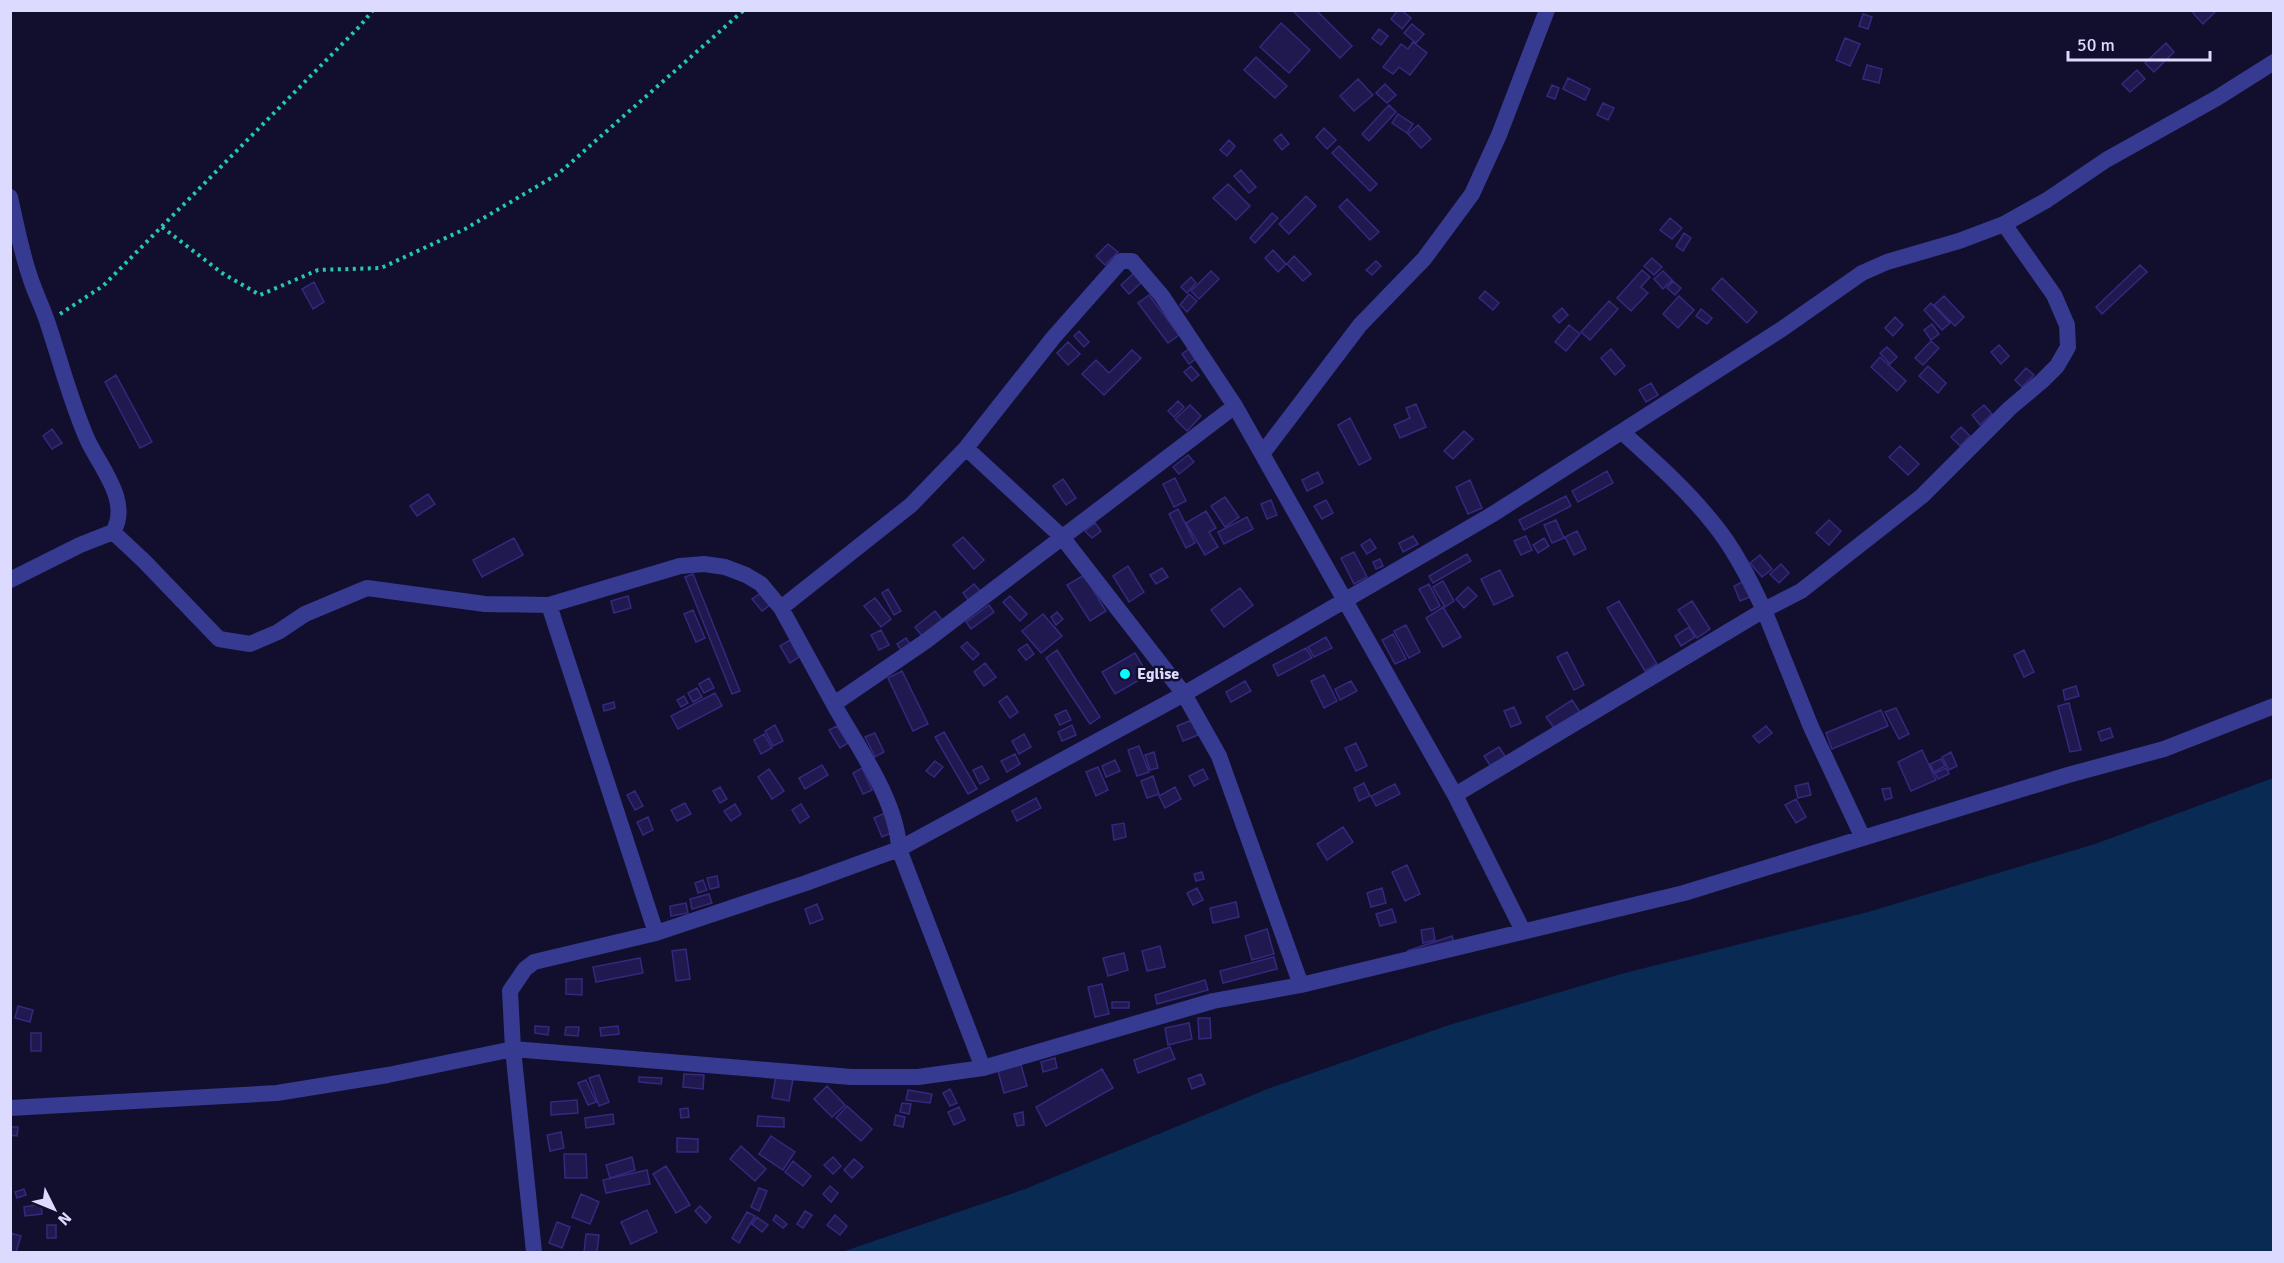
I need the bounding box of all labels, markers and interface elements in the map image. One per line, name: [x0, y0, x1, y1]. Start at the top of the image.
scale bar: [2068, 24, 2210, 62]
text: 50 m: [2077, 34, 2115, 56]
place label: Eglise: [1137, 664, 1179, 684]
marker: Eglise: [1118, 667, 1132, 681]
north arrow: [24, 1179, 84, 1239]
text: N: [53, 1208, 75, 1229]

